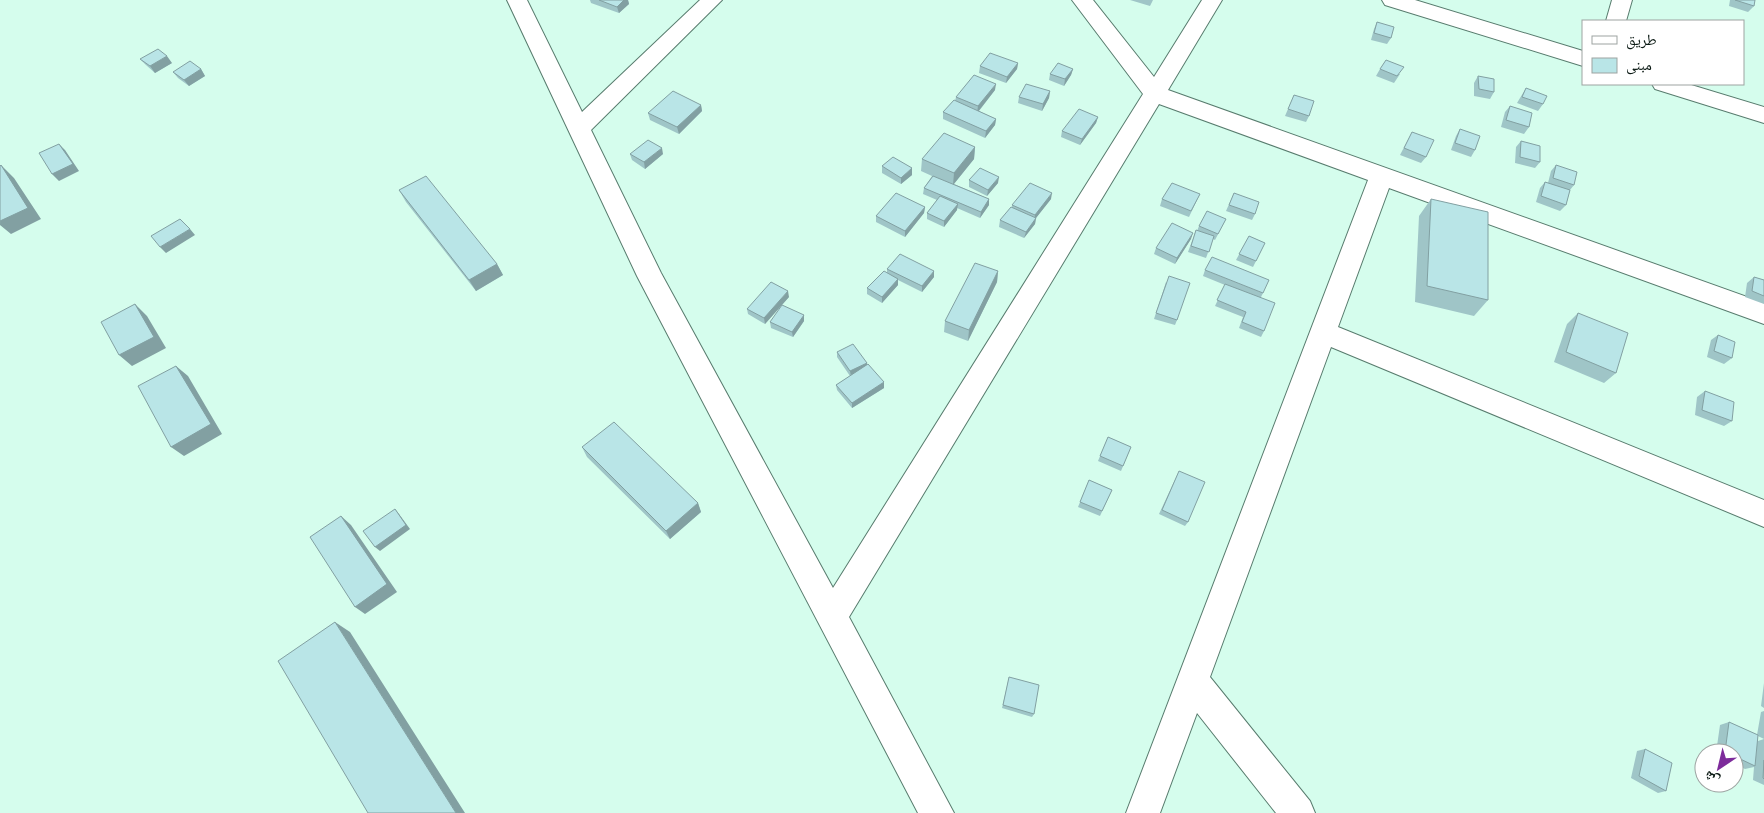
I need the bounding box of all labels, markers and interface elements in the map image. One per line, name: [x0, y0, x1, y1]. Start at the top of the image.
legend: [1582, 20, 1744, 85]
text: طريق: [1626, 29, 1657, 51]
text: مبنى: [1626, 54, 1652, 76]
north arrow: [1694, 743, 1744, 793]
text: ش: [1700, 766, 1723, 791]

